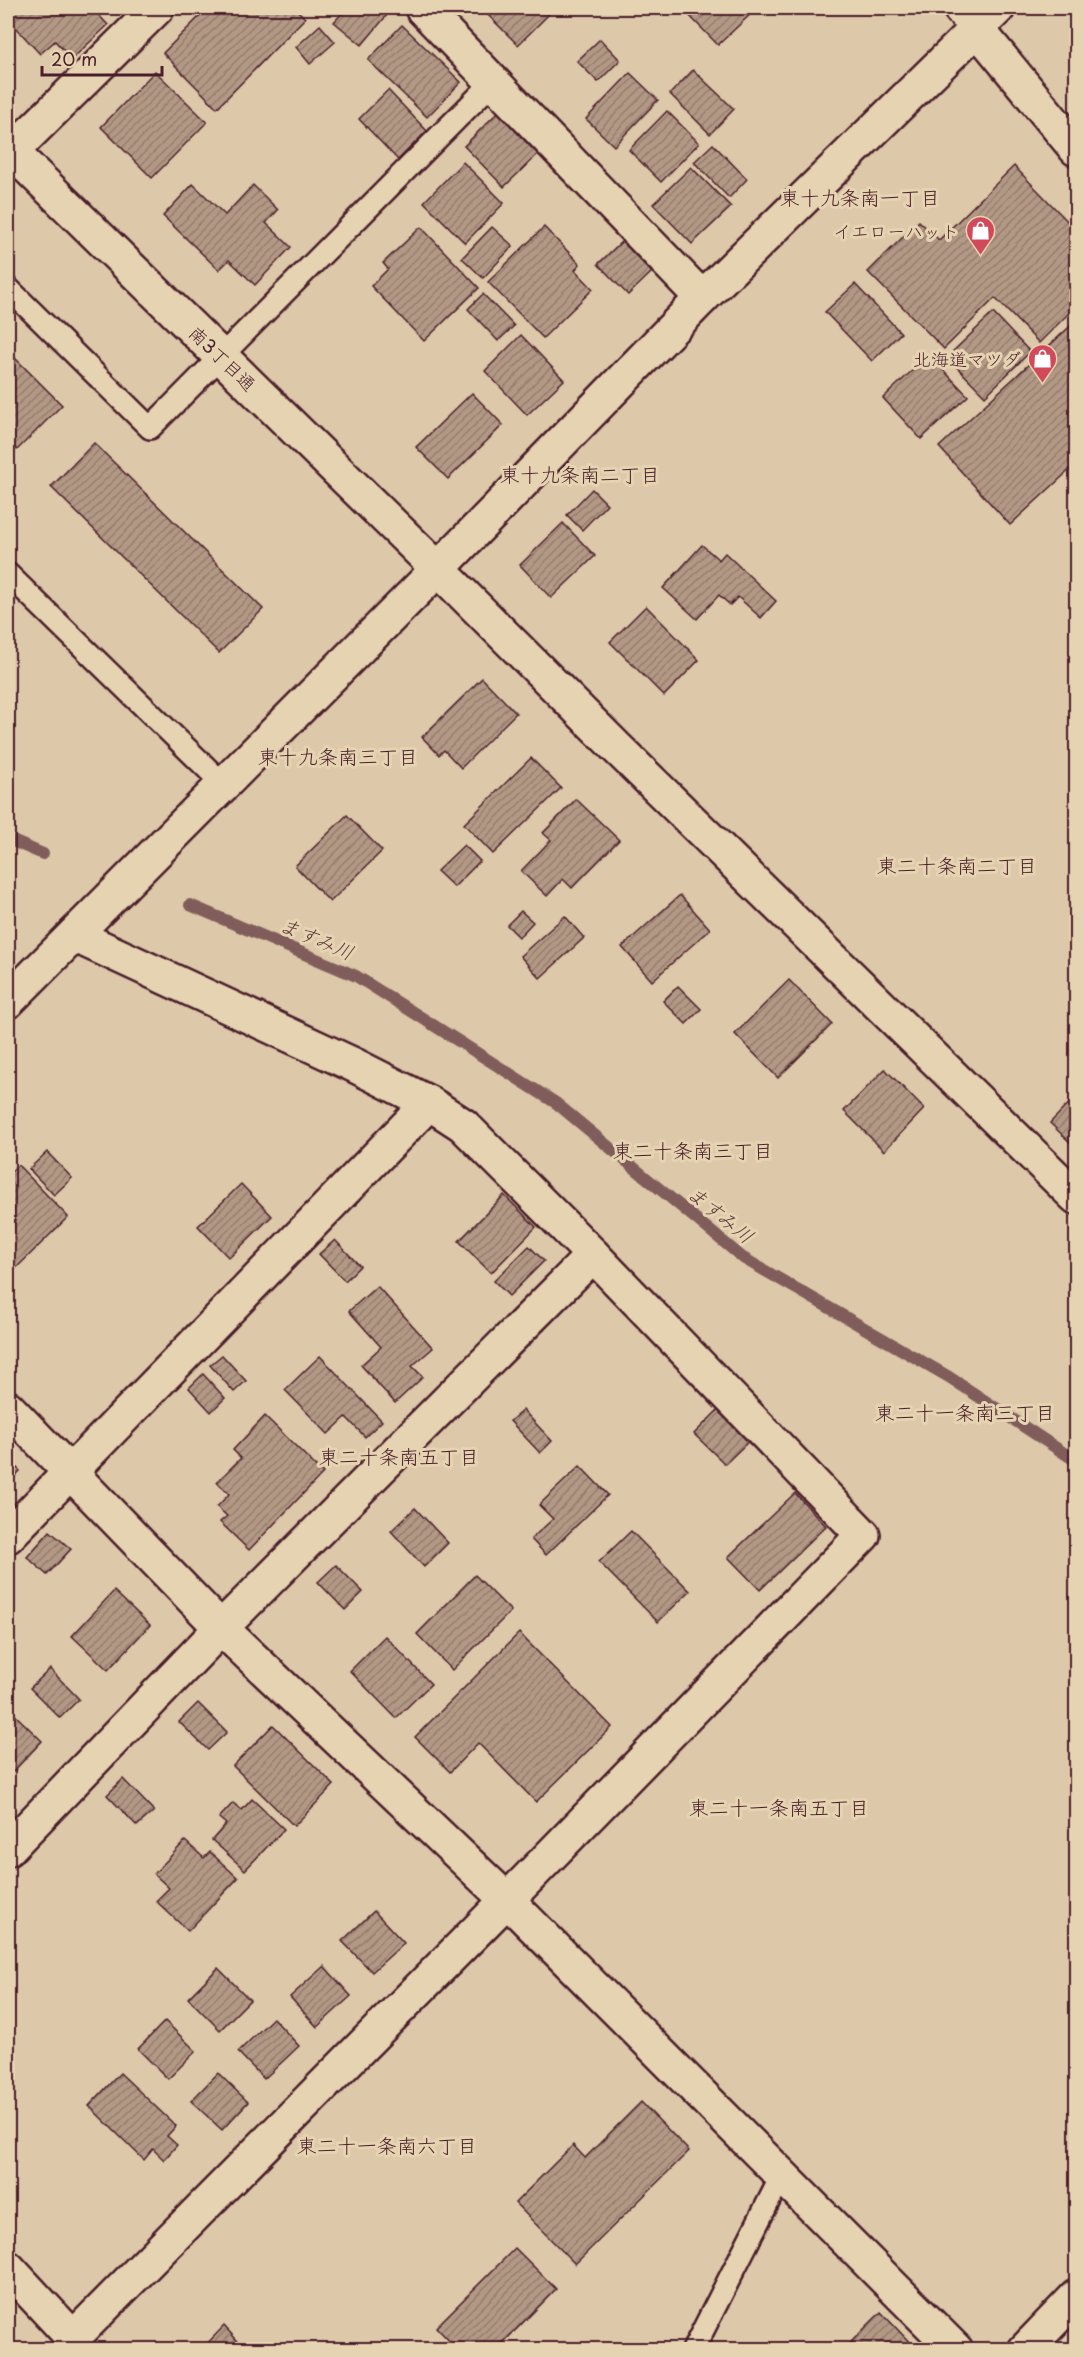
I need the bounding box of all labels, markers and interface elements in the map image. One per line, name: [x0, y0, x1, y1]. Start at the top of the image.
scale bar: [42, 39, 162, 77]
text: 20 m: [51, 45, 97, 72]
district label: 東十九条南一丁目: [780, 182, 940, 212]
shop icon: イエローハット: [964, 214, 996, 256]
place label: イエローハット: [833, 217, 959, 244]
street label: 南3丁目通: [183, 319, 263, 397]
shop icon: 北海道マツダ: [1026, 342, 1058, 384]
place label: 北海道マツダ: [913, 345, 1021, 372]
district label: 東十九条南二丁目: [500, 459, 660, 489]
district label: 東十九条南三丁目: [258, 741, 418, 771]
district label: 東二十条南二丁目: [877, 850, 1037, 880]
water label: ますみ川: [275, 909, 359, 967]
district label: 東二十条南三丁目: [613, 1135, 773, 1165]
water label: ますみ川: [681, 1178, 761, 1250]
district label: 東二十一条南三丁目: [875, 1397, 1055, 1427]
district label: 東二十条南五丁目: [319, 1441, 479, 1471]
district label: 東二十一条南五丁目: [689, 1792, 869, 1822]
district label: 東二十一条南六丁目: [297, 2130, 477, 2160]

